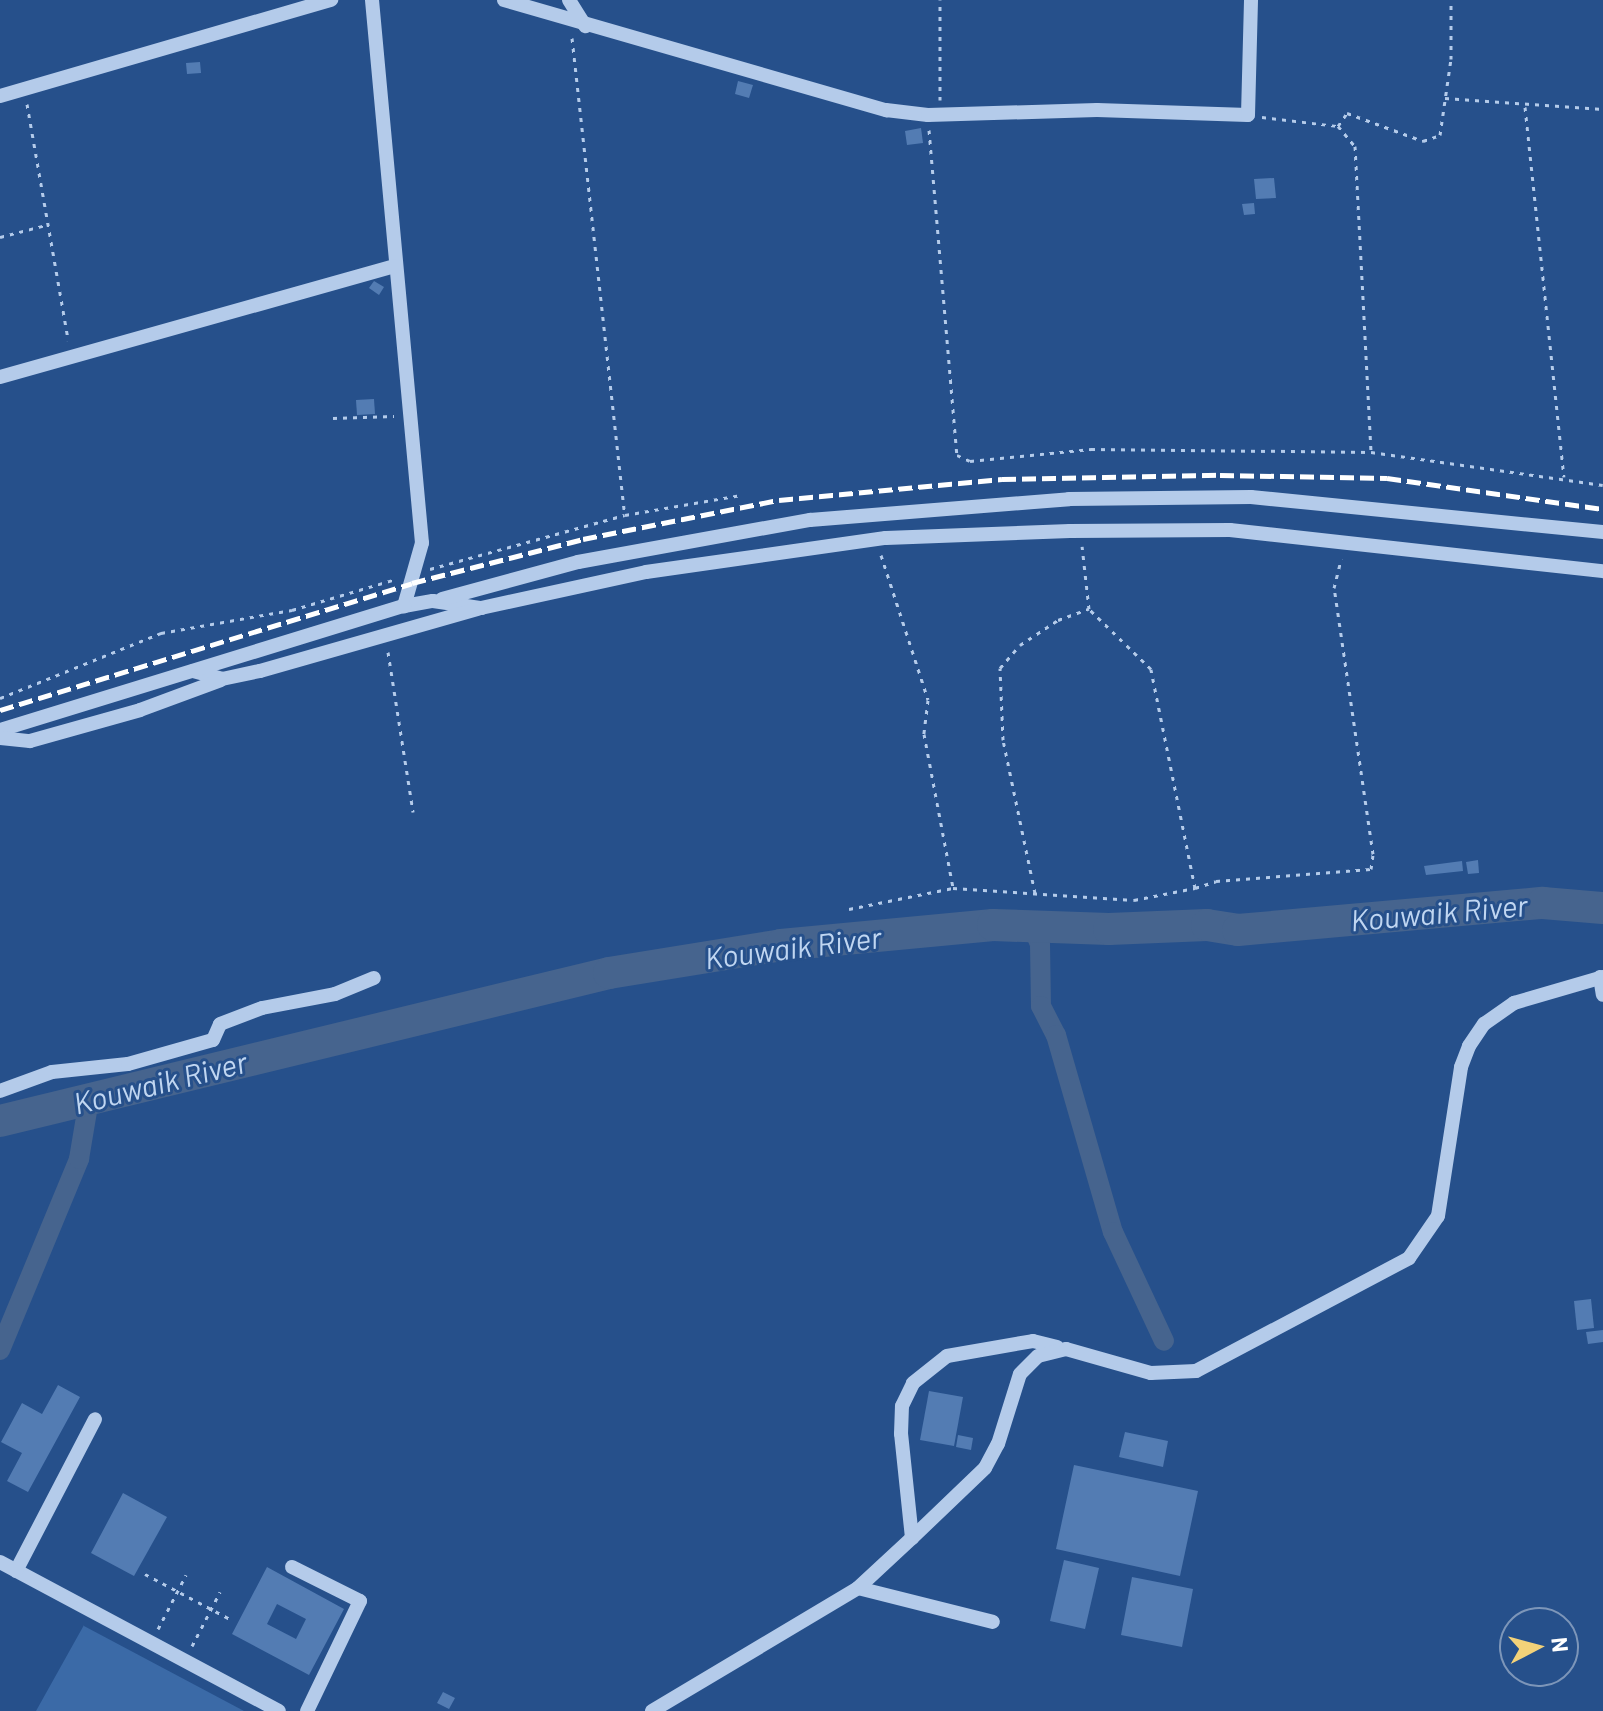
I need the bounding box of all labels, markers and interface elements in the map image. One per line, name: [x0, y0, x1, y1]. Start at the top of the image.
water label: Kouwaik River: [1349, 886, 1529, 938]
water label: Kouwaik River: [703, 918, 883, 976]
water label: Kouwaik River: [70, 1043, 250, 1121]
north arrow: [1499, 1607, 1579, 1687]
text: N: [1547, 1636, 1575, 1653]

